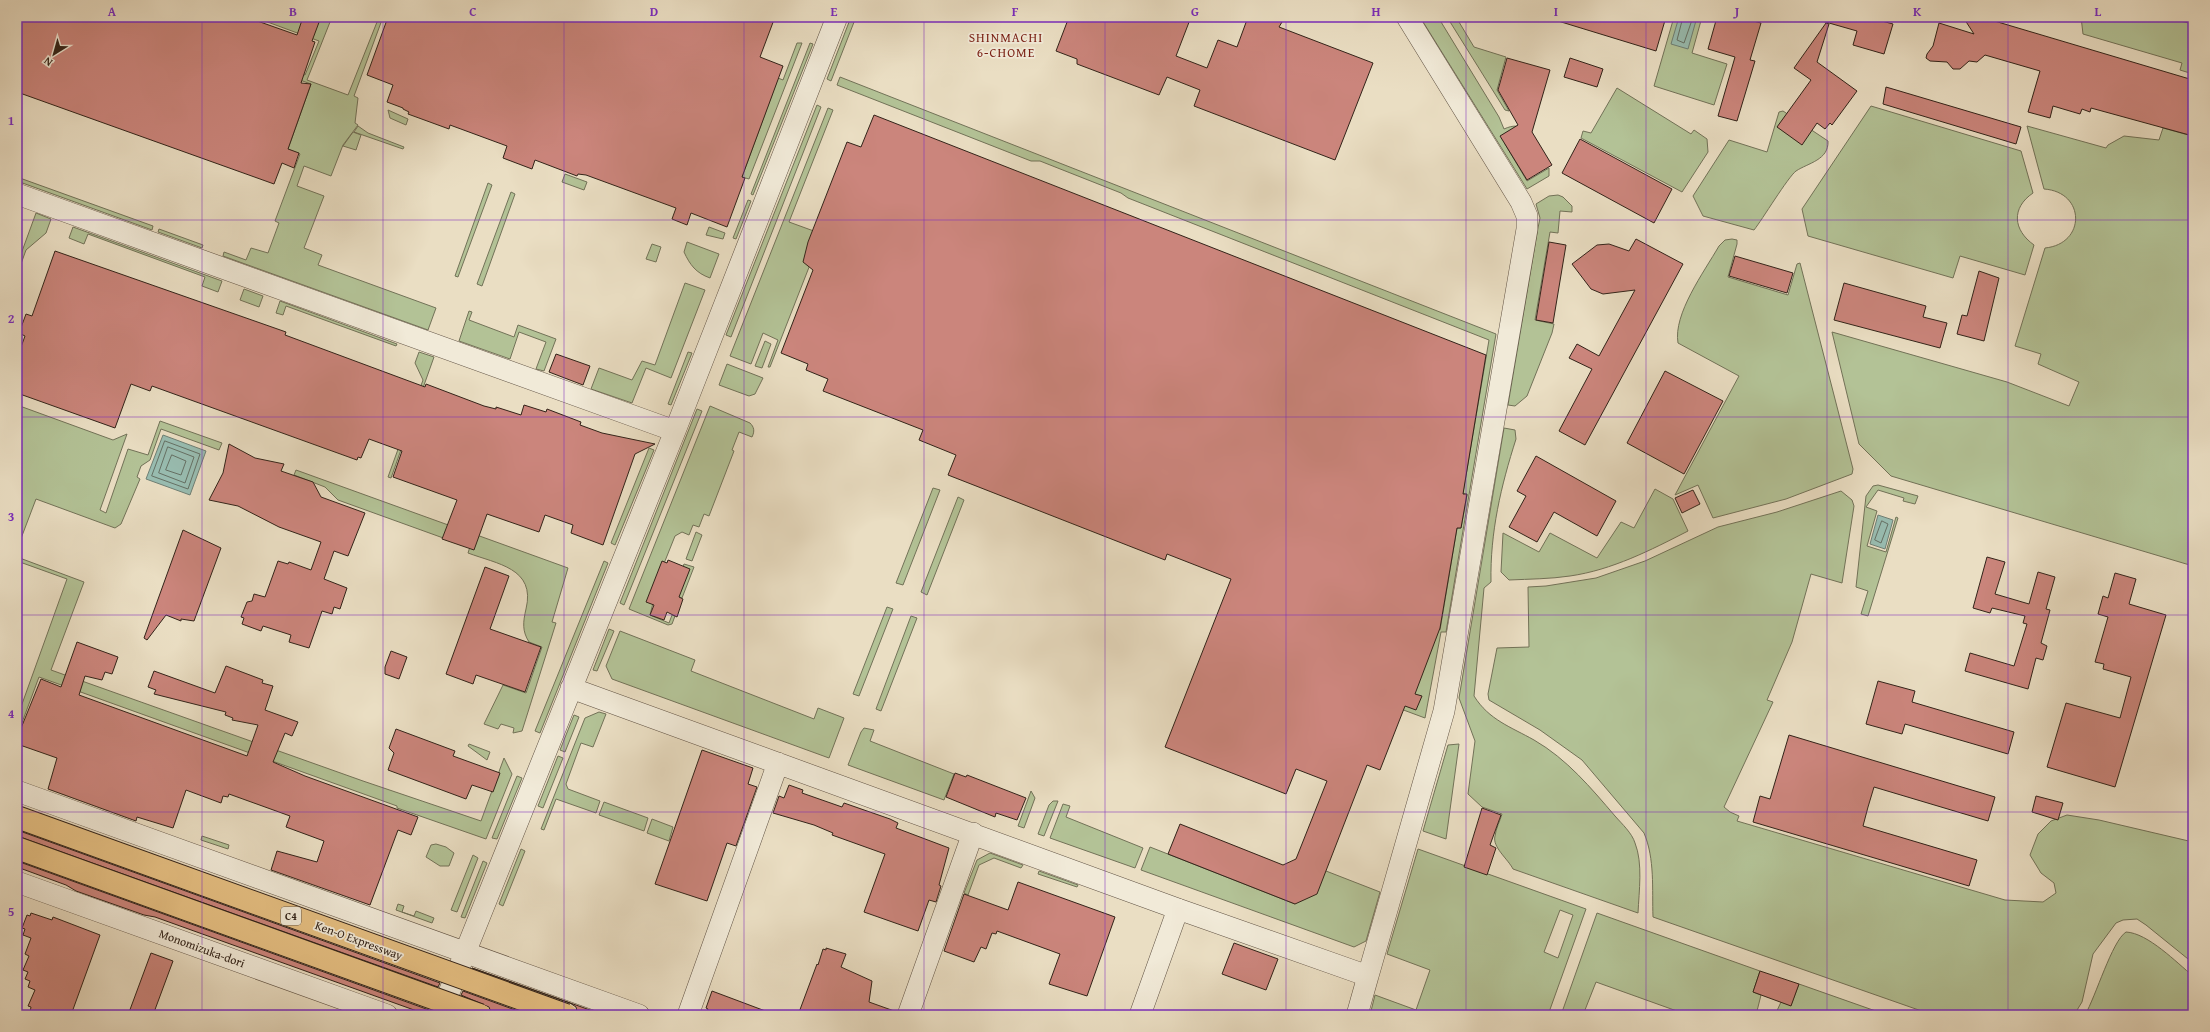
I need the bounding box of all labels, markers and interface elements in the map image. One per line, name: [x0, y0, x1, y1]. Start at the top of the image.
text: A: [108, 2, 117, 21]
text: B: [289, 2, 297, 21]
text: C: [469, 2, 477, 21]
text: D: [650, 2, 658, 21]
text: E: [831, 2, 838, 21]
text: F: [1012, 2, 1019, 21]
text: G: [1191, 2, 1199, 21]
text: H: [1371, 2, 1381, 21]
text: I: [1554, 2, 1558, 21]
text: J: [1733, 2, 1740, 21]
text: K: [1913, 2, 1922, 21]
text: L: [2095, 2, 2102, 21]
district label: SHINMACHI 6-CHOME: [969, 28, 1043, 62]
north arrow: [34, 34, 74, 74]
text: N: [40, 53, 56, 71]
text: 1: [8, 111, 14, 130]
text: 2: [8, 309, 15, 328]
text: 3: [8, 507, 14, 526]
text: 4: [8, 704, 15, 723]
text: 5: [8, 902, 15, 921]
road number: C4: [281, 907, 301, 925]
street label: Ken-O Expressway: [313, 916, 405, 964]
street label: Monomizuka-dori: [157, 925, 248, 972]

